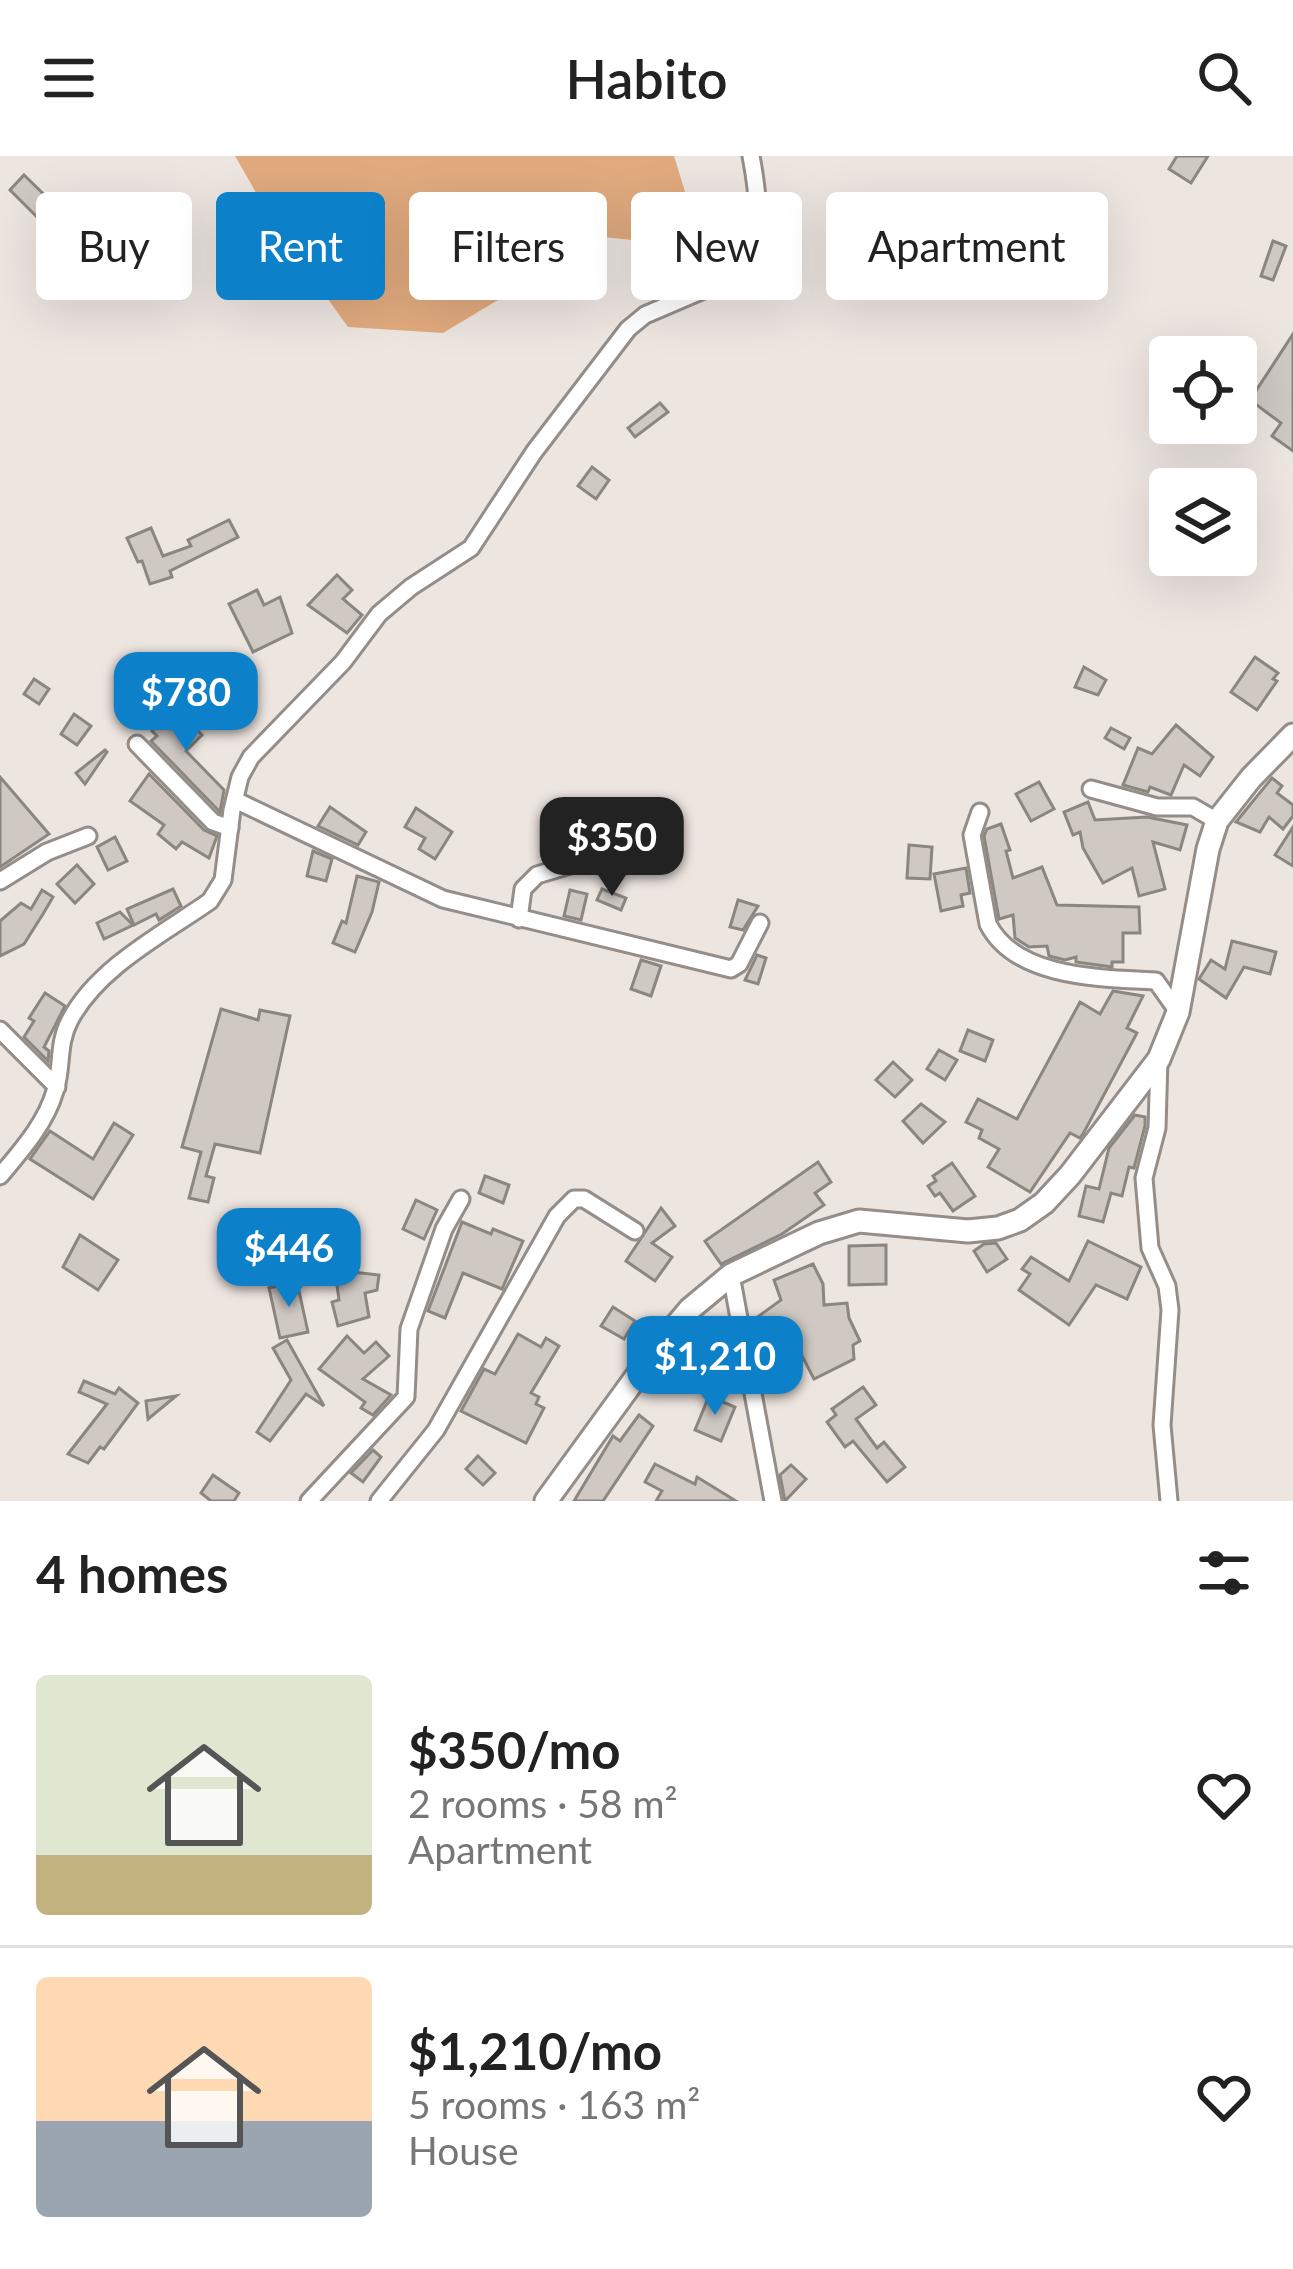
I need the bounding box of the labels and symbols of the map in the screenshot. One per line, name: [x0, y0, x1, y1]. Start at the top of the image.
pin: $780: [115, 652, 257, 754]
pin: $350: [541, 797, 683, 899]
pin: $446: [218, 1208, 360, 1310]
pin: $1,210: [617, 1316, 813, 1418]

